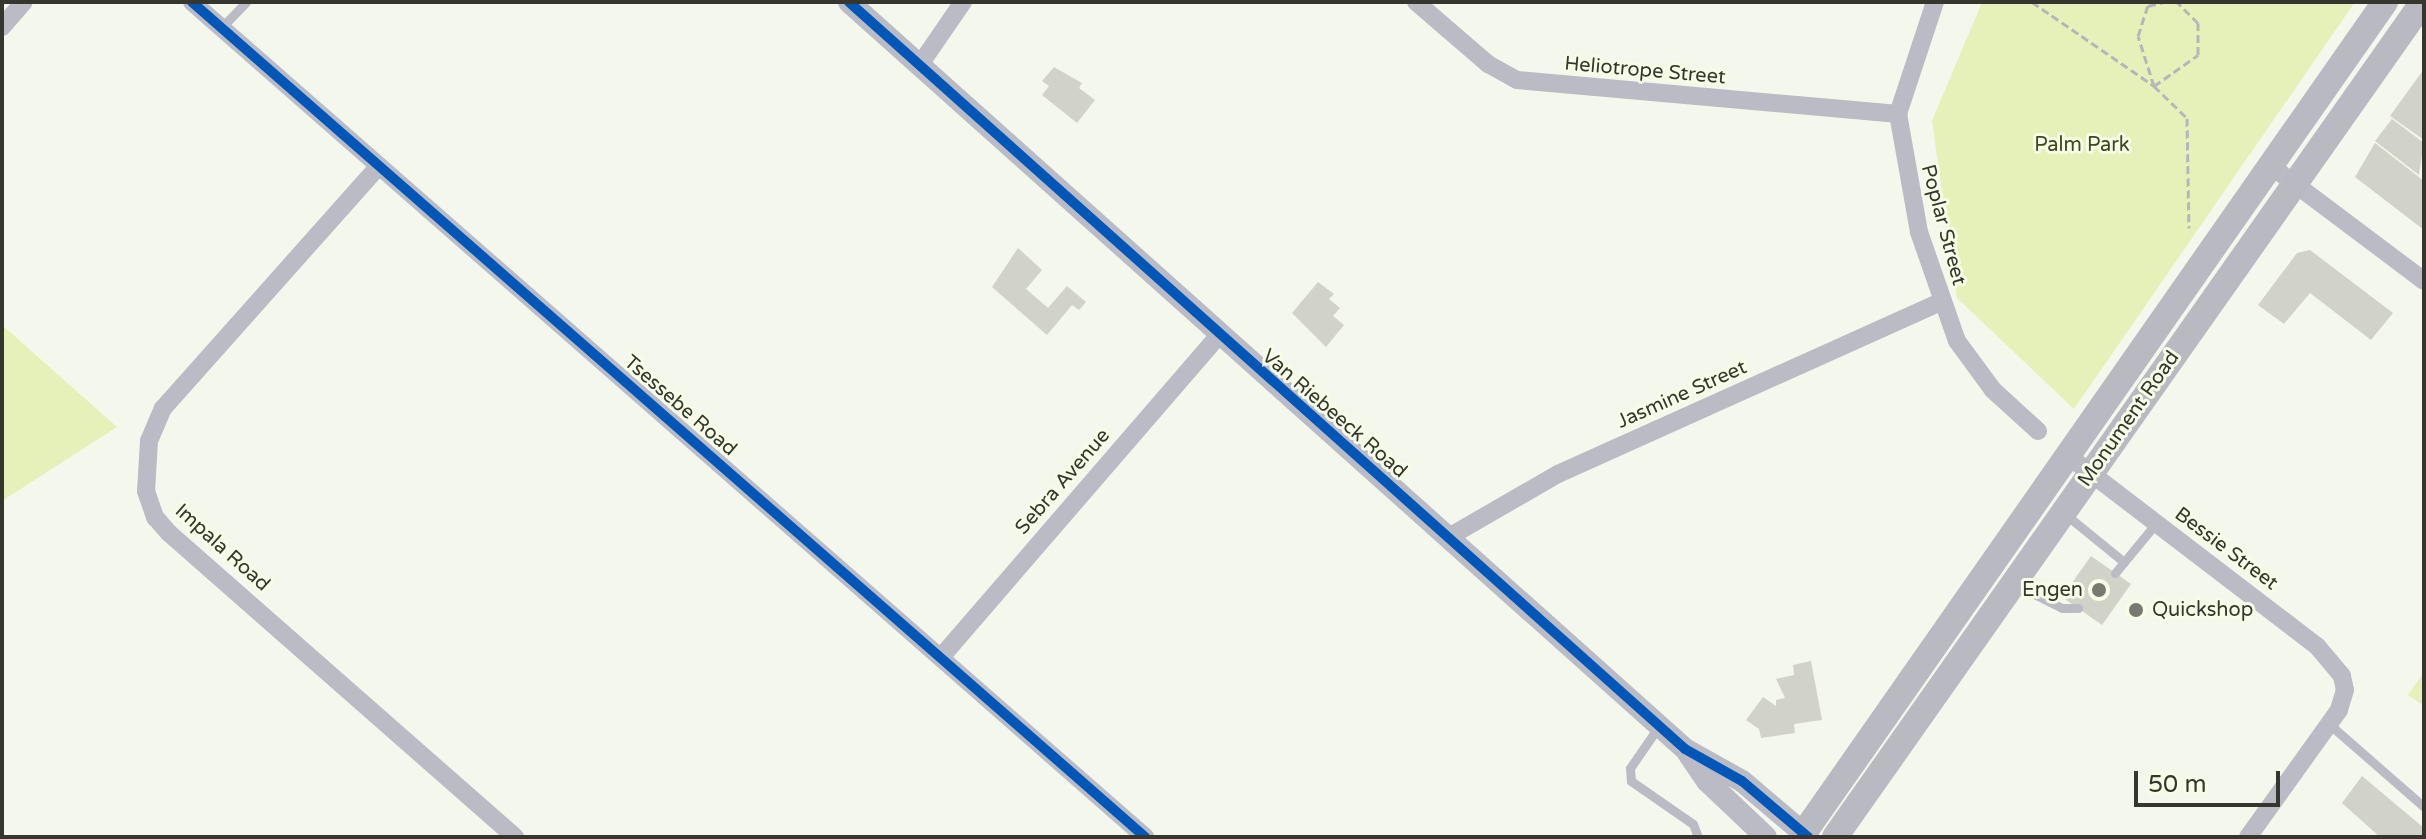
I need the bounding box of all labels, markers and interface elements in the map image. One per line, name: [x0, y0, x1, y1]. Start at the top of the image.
street label: Heliotrope Street: [1563, 52, 1727, 90]
park label: Palm Park: [2034, 133, 2130, 157]
street label: Poplar Street: [1915, 162, 1971, 288]
street label: Van Riebeeck Road: [1257, 345, 1411, 483]
street label: Monument Road: [2073, 347, 2185, 491]
street label: Tsessebe Road: [619, 351, 741, 461]
street label: Jasmine Street: [1613, 356, 1751, 434]
street label: Sebra Avenue: [1011, 424, 1115, 540]
street label: Impala Road: [170, 499, 274, 597]
street label: Bessie Street: [2170, 502, 2282, 596]
place label: Engen: [2022, 578, 2083, 602]
marker: Engen: [2090, 581, 2108, 599]
place label: Quickshop: [2152, 598, 2253, 622]
marker: Quickshop: [2127, 601, 2145, 619]
scale bar: [2138, 755, 2284, 805]
text: 50 m: [2148, 770, 2206, 799]

